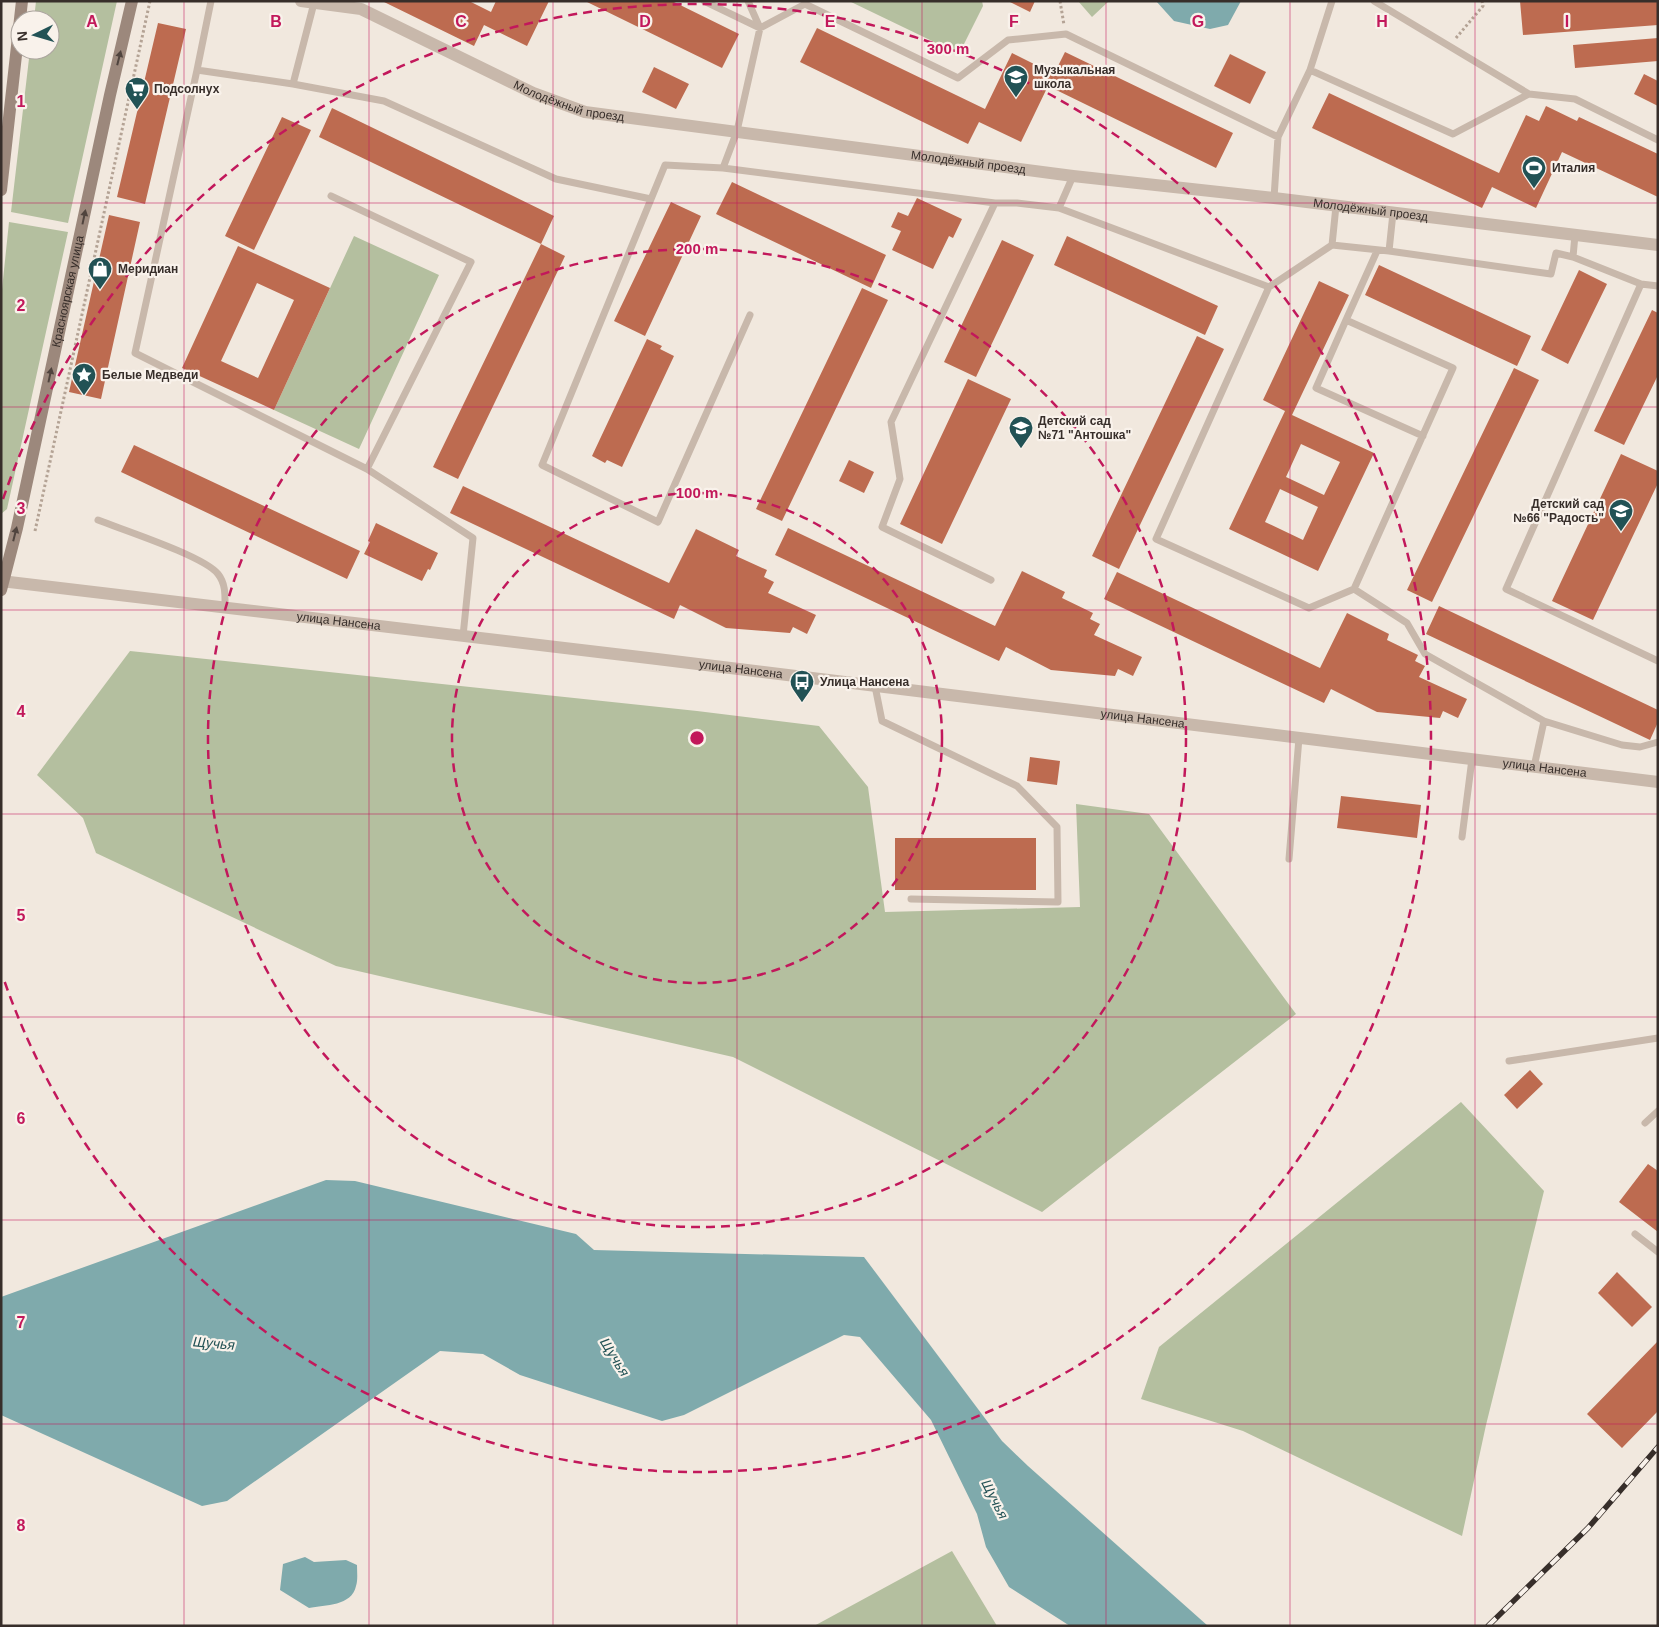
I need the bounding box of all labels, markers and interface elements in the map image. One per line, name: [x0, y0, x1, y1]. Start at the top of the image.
north arrow: [10, 10, 60, 60]
text: A: [86, 13, 98, 30]
text: B: [270, 13, 282, 30]
text: C: [455, 13, 467, 30]
text: D: [639, 13, 651, 30]
text: E: [825, 13, 836, 30]
text: F: [1009, 13, 1019, 30]
text: G: [1192, 13, 1204, 30]
text: H: [1376, 13, 1388, 30]
text: I: [1565, 13, 1569, 30]
text: N: [14, 30, 30, 42]
text: 300 m: [927, 40, 969, 57]
one-way arrow: [115, 50, 123, 65]
place label: Музыкальная школа: [1034, 63, 1115, 91]
school or university icon: Музыкальная школа: [1003, 64, 1029, 98]
supermarket icon: Подсолнух: [124, 76, 150, 110]
street label: Молодёжный проезд: [511, 78, 625, 124]
place label: Подсолнух: [154, 82, 220, 96]
text: 1: [17, 93, 26, 110]
street label: Молодёжный проезд: [910, 148, 1027, 177]
sports icon: Италия: [1521, 155, 1547, 189]
place label: Италия: [1552, 161, 1595, 175]
street label: Молодёжный проезд: [1312, 196, 1429, 224]
one-way arrow: [80, 209, 88, 224]
street label: Красноярская улица: [49, 234, 87, 349]
text: 200 m: [676, 240, 718, 257]
shop icon: Меридиан: [87, 256, 113, 290]
place label: Меридиан: [118, 262, 178, 276]
text: 2: [17, 297, 26, 314]
place icon: Белые Медведи: [71, 362, 97, 396]
one-way arrow: [46, 367, 54, 383]
place label: Белые Медведи: [102, 368, 198, 382]
place label: Детский сад №71 "Антошка": [1038, 414, 1131, 442]
school or university icon: Детский сад №71 "Антошка": [1008, 415, 1034, 449]
text: 100 m: [676, 484, 718, 501]
place label: Детский сад №66 "Радость": [1513, 497, 1604, 525]
school or university icon: Детский сад №66 "Радость": [1608, 498, 1634, 532]
text: 3: [17, 500, 26, 517]
one-way arrow: [11, 527, 19, 542]
street label: улица Нансена: [296, 609, 382, 633]
street label: улица Нансена: [698, 657, 784, 681]
bus stop icon: Улица Нансена: [789, 669, 815, 703]
place label: Улица Нансена: [820, 675, 909, 689]
text: 4: [17, 703, 26, 720]
street label: улица Нансена: [1100, 707, 1186, 731]
centre of rings: [688, 729, 706, 747]
street label: улица Нансена: [1502, 756, 1588, 780]
text: 5: [17, 907, 26, 924]
text: 6: [17, 1110, 26, 1127]
text: 7: [17, 1314, 26, 1331]
water label: Щучья: [192, 1333, 236, 1353]
water label: Щучья: [597, 1335, 633, 1380]
water label: Щучья: [978, 1477, 1012, 1522]
text: 8: [17, 1517, 26, 1534]

